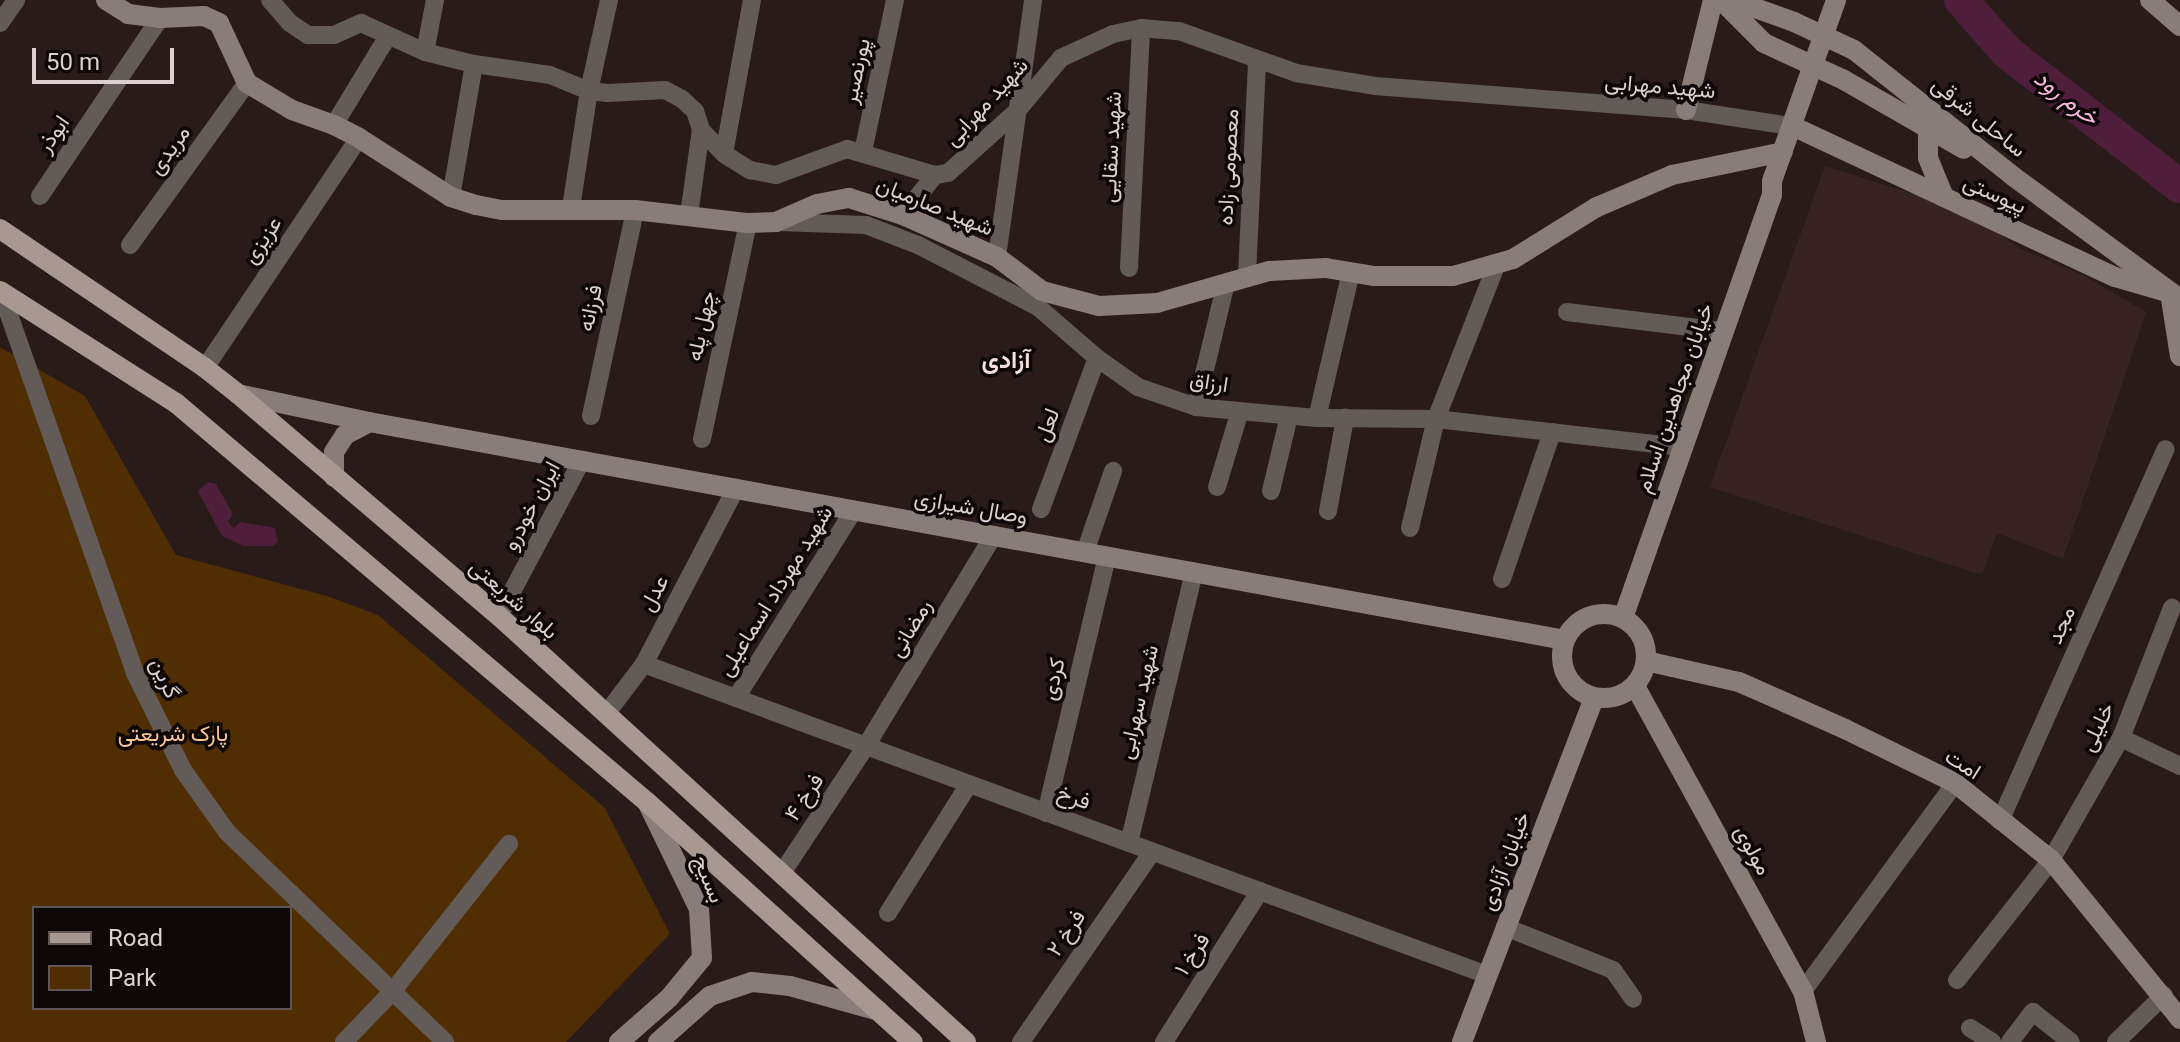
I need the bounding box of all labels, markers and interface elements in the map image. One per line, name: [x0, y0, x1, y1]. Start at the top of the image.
scale bar: [36, 32, 178, 82]
street label: پورنصیر: [836, 36, 876, 106]
text: 50 m: [46, 48, 100, 76]
street label: شهید مهرابی: [938, 52, 1034, 152]
water label: خرم رود: [2028, 64, 2104, 132]
street label: شهید مهرابی: [1604, 68, 1716, 104]
street label: ساحلی شرقی: [1927, 71, 2031, 163]
street label: شهید سقایی: [1095, 91, 1127, 203]
street label: معصومی زاده: [1212, 108, 1244, 226]
street label: ابوذر: [31, 110, 75, 158]
street label: مریدی: [142, 120, 196, 180]
street label: پیوستی: [1959, 169, 2031, 219]
street label: شهید صارمیان: [873, 171, 997, 241]
street label: عزیزی: [237, 211, 287, 269]
street label: فرزانه: [572, 282, 608, 334]
street label: چهل پله: [681, 288, 721, 364]
street label: خیابان مجاهدین اسلام: [1629, 300, 1719, 496]
district label: آزادی: [982, 347, 1030, 375]
street label: ارزاق: [1188, 366, 1230, 398]
street label: لعل: [1029, 405, 1065, 445]
street label: ایران خودرو: [497, 457, 565, 555]
street label: وصال شیرازی: [912, 484, 1030, 530]
street label: شهید مهرداد اسماعیلی: [712, 501, 838, 681]
street label: بلوار شریعتی: [464, 553, 564, 645]
street label: عدل: [634, 570, 674, 616]
street label: رمضانی: [883, 594, 937, 662]
street label: مجد: [2041, 602, 2081, 648]
street label: شهید سهرابی: [1112, 642, 1164, 762]
street label: گرین: [144, 654, 186, 702]
street label: کردی: [1035, 655, 1071, 703]
street label: خلیلی: [2074, 698, 2120, 756]
park label: پارک شریعتی: [118, 721, 228, 747]
street label: امت: [1940, 743, 1986, 785]
street label: فرخ ۴: [779, 768, 829, 826]
street label: فرخ: [1054, 779, 1094, 815]
street label: خیابان آزادی: [1474, 808, 1536, 914]
street label: مولوی: [1729, 820, 1777, 880]
street label: بسیج: [688, 851, 730, 907]
street label: فرخ ۲: [1041, 905, 1091, 961]
legend: [32, 906, 292, 1010]
text: Road: [108, 924, 163, 952]
street label: فرخ ۱: [1169, 928, 1215, 980]
text: Park: [108, 964, 156, 992]

